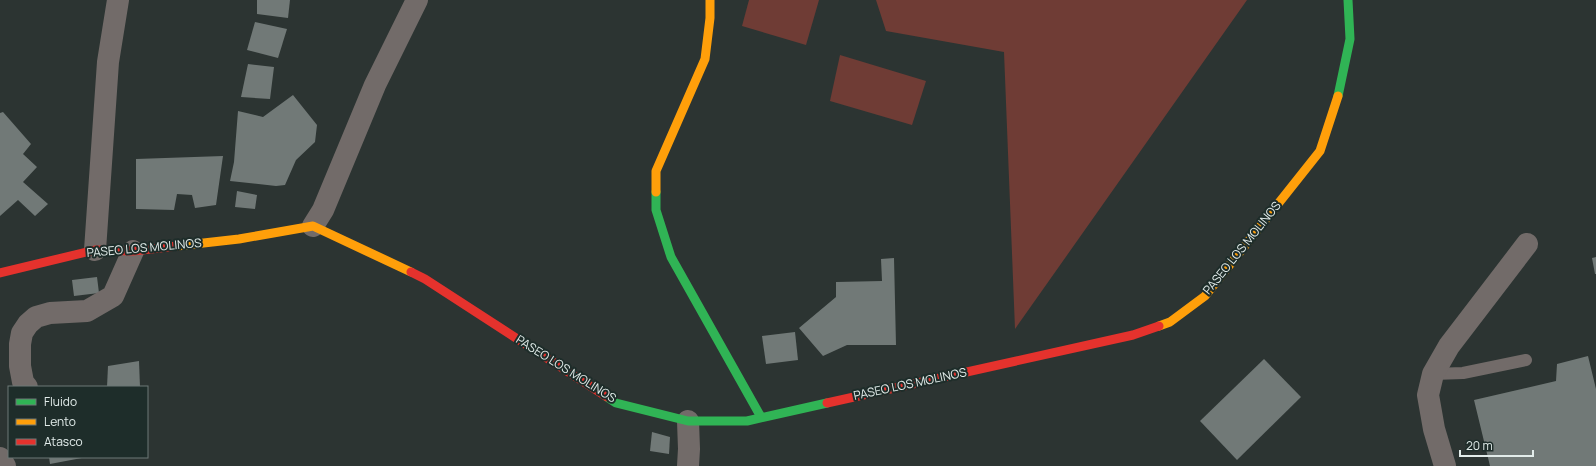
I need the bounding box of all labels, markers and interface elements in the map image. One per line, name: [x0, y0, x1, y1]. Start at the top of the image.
street label: PASEO LOS MOLINOS: [1199, 198, 1285, 298]
street label: PASEO LOS MOLINOS: [86, 234, 202, 261]
street label: PASEO LOS MOLINOS: [513, 331, 620, 406]
street label: PASEO LOS MOLINOS: [852, 363, 968, 404]
legend: [8, 386, 148, 458]
text: Fluido: [44, 393, 77, 410]
text: Lento: [44, 413, 76, 430]
scale bar: [1460, 432, 1533, 458]
text: Atasco: [44, 433, 83, 450]
text: 20 m: [1466, 437, 1493, 454]

